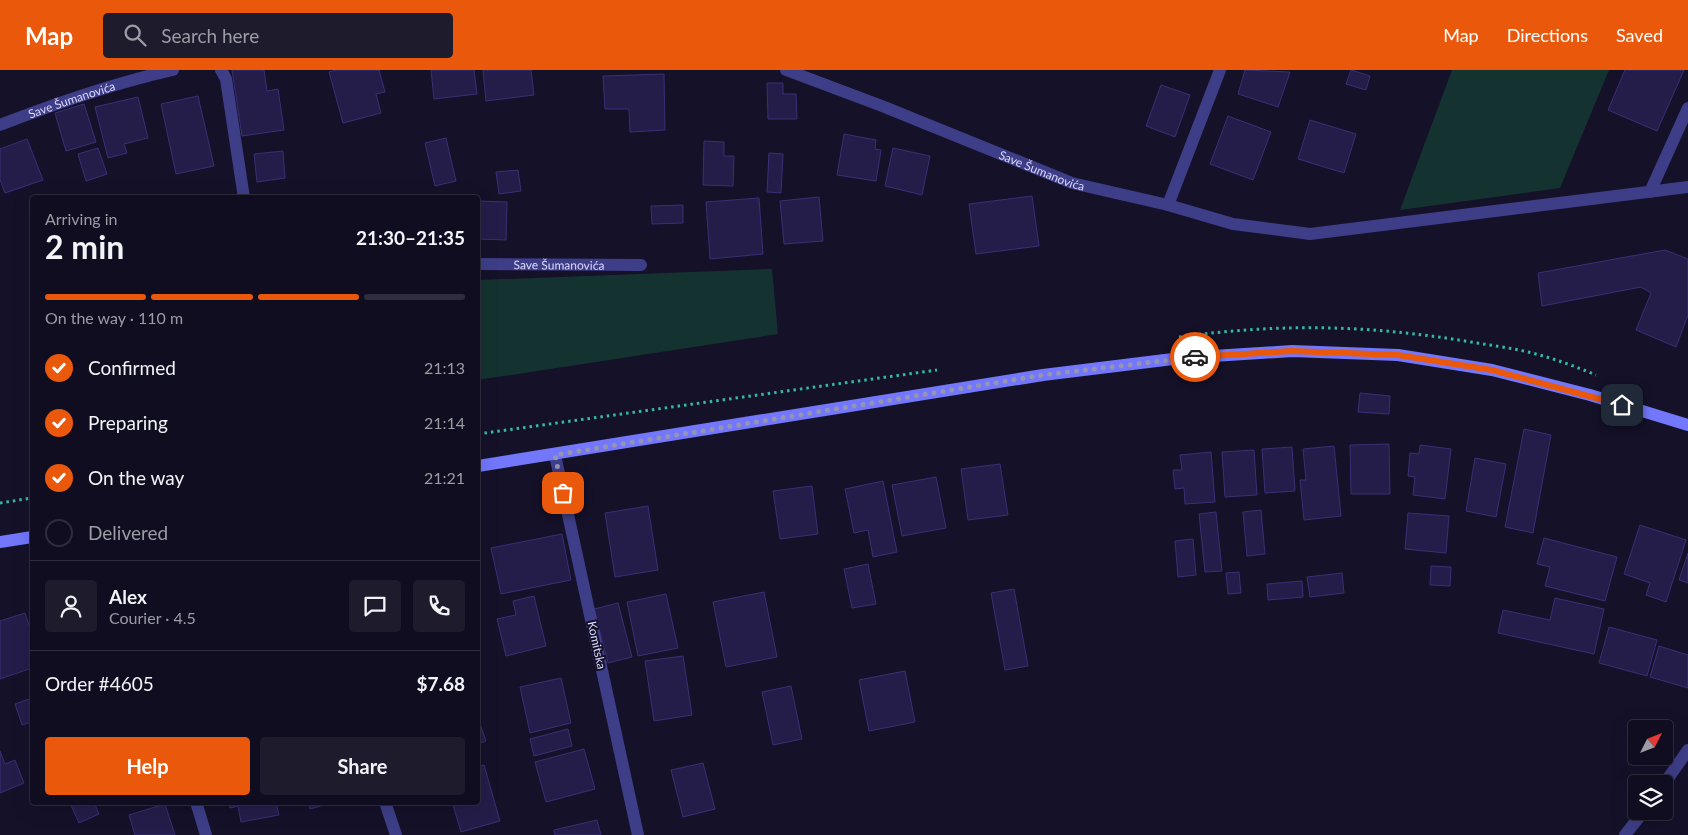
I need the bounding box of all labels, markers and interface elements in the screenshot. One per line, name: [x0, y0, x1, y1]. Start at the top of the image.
search box: [103, 13, 453, 58]
text: Map: [25, 21, 73, 50]
icon: search: [121, 21, 149, 49]
text: Search here: [161, 24, 259, 47]
text: Map: [1443, 24, 1479, 46]
text: Directions: [1507, 24, 1588, 46]
text: Saved: [1616, 24, 1663, 46]
street label: Save Šumanovića: [26, 78, 117, 121]
street label: Save Šumanovića: [997, 147, 1086, 193]
text: Arriving in: [45, 209, 118, 228]
text: 21:30–21:35: [356, 226, 465, 249]
text: 2 min: [45, 227, 124, 266]
street label: Save Šumanovića: [514, 257, 604, 272]
text: On the way · 110 m: [45, 308, 183, 327]
courier: [1170, 332, 1220, 382]
icon: car: [1181, 343, 1209, 371]
icon: check: [45, 354, 73, 382]
text: Confirmed: [88, 356, 176, 379]
text: 21:13: [424, 358, 465, 377]
pin: [1601, 384, 1643, 426]
icon: home: [1608, 391, 1636, 419]
icon: check: [45, 409, 73, 437]
text: Preparing: [88, 411, 168, 434]
text: 21:14: [424, 413, 465, 432]
icon: check: [45, 464, 73, 492]
text: On the way: [88, 466, 184, 489]
text: 21:21: [424, 468, 465, 487]
pin: [542, 472, 584, 514]
icon: bag: [549, 479, 577, 507]
text: Delivered: [88, 521, 168, 544]
button: person: [45, 580, 97, 632]
button: chat: [349, 580, 401, 632]
button: phone: [413, 580, 465, 632]
text: Alex: [109, 585, 147, 608]
text: Courier · 4.5: [109, 608, 196, 627]
street label: Komitska: [585, 620, 609, 670]
text: Order #4605: [45, 672, 154, 695]
text: $7.68: [416, 672, 465, 695]
north arrow: [1628, 720, 1672, 765]
map controls: [1628, 720, 1673, 820]
button: Help: [45, 737, 250, 795]
button: Share: [260, 737, 465, 795]
button: layers: [1628, 775, 1673, 820]

